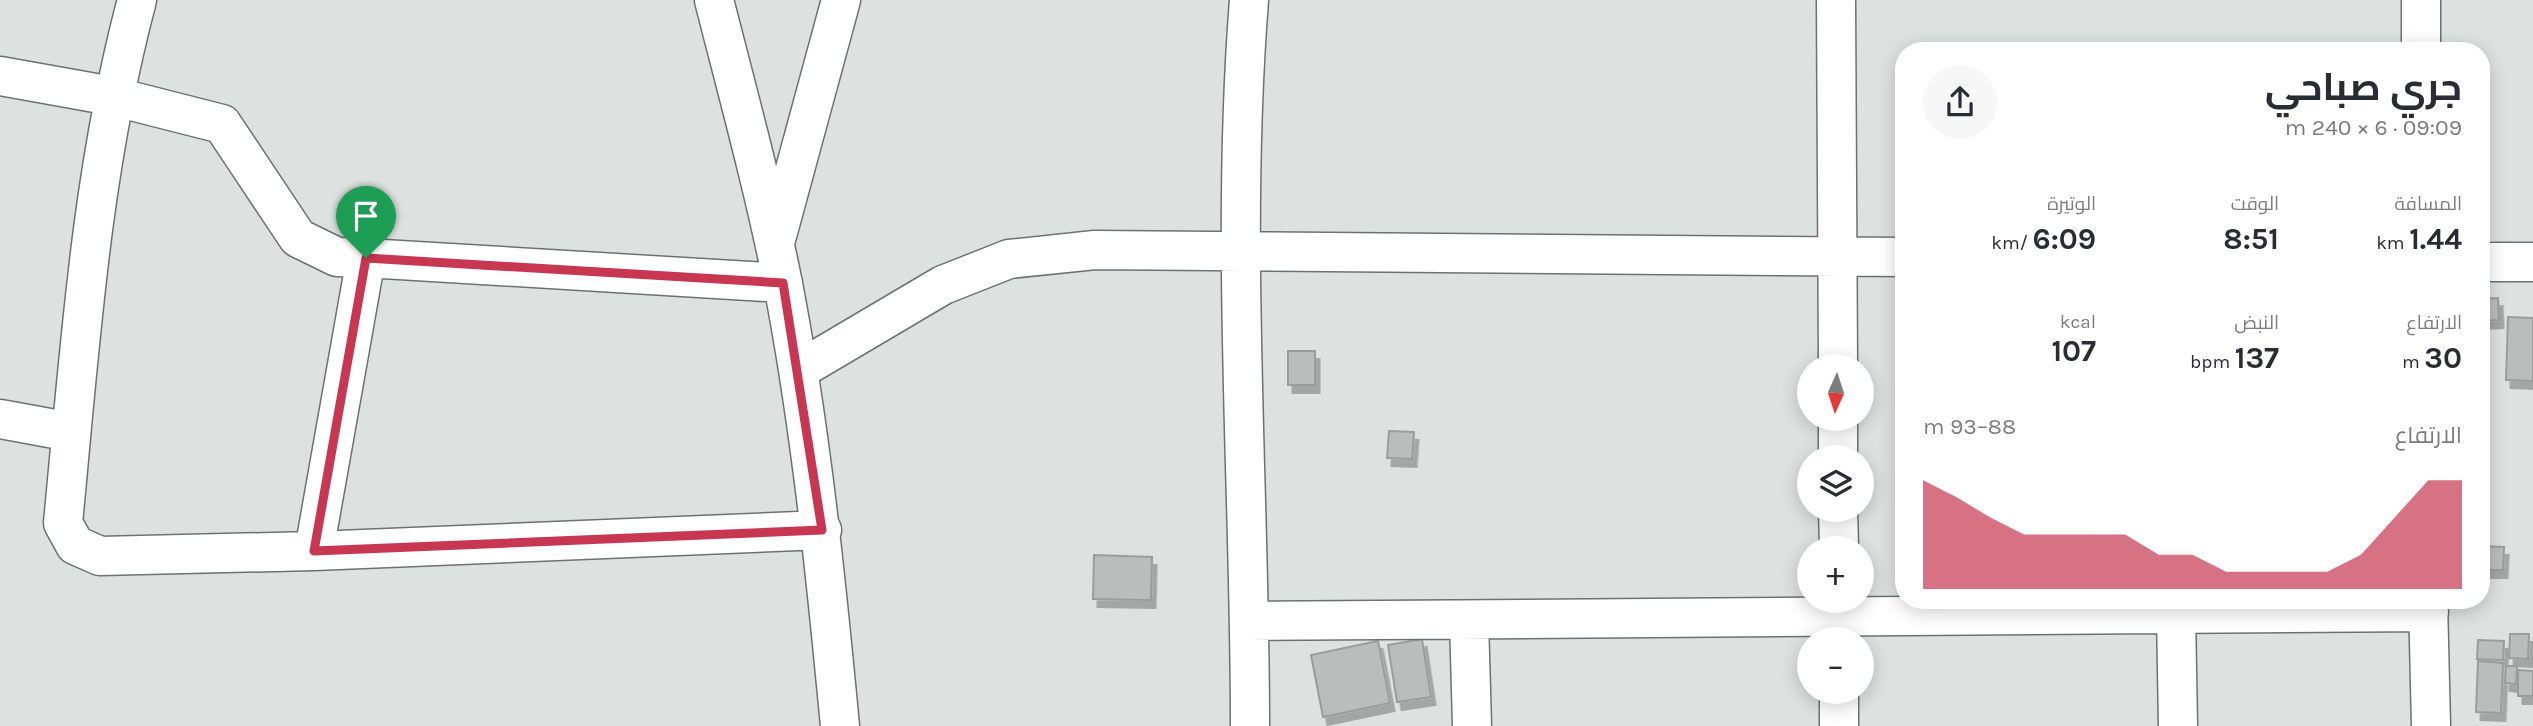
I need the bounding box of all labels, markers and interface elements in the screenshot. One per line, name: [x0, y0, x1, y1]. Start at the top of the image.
button: share: [1923, 65, 1997, 139]
text: جري صباحي: [2265, 65, 2462, 110]
text: 09:09 · 6 × 240 m: [2285, 114, 2462, 141]
pin: [336, 186, 396, 258]
text: الوتيرة: [2047, 193, 2096, 215]
text: الوقت: [2231, 193, 2279, 215]
text: المسافة: [2394, 193, 2462, 215]
icon: arrive: [347, 197, 385, 235]
text: 6:09: [2032, 221, 2096, 257]
text: 8:51: [2223, 221, 2279, 257]
text: 1.44: [2409, 221, 2462, 257]
text: /km: [1991, 232, 2032, 254]
text: km: [2376, 232, 2409, 254]
text: kcal: [2060, 311, 2096, 333]
text: النبض: [2234, 312, 2279, 334]
text: الارتفاع: [2406, 312, 2462, 334]
text: 107: [2051, 333, 2096, 369]
text: 137: [2235, 340, 2279, 376]
text: 30: [2424, 340, 2462, 376]
text: bpm: [2190, 351, 2235, 373]
text: m: [2402, 351, 2424, 373]
north arrow: [1797, 354, 1874, 430]
map controls: [1797, 354, 1874, 704]
text: 88–93 m: [1923, 413, 2016, 440]
text: الارتفاع: [2395, 422, 2462, 449]
button: layers: [1797, 445, 1874, 522]
button: +: [1797, 536, 1874, 613]
button: −: [1797, 627, 1874, 704]

